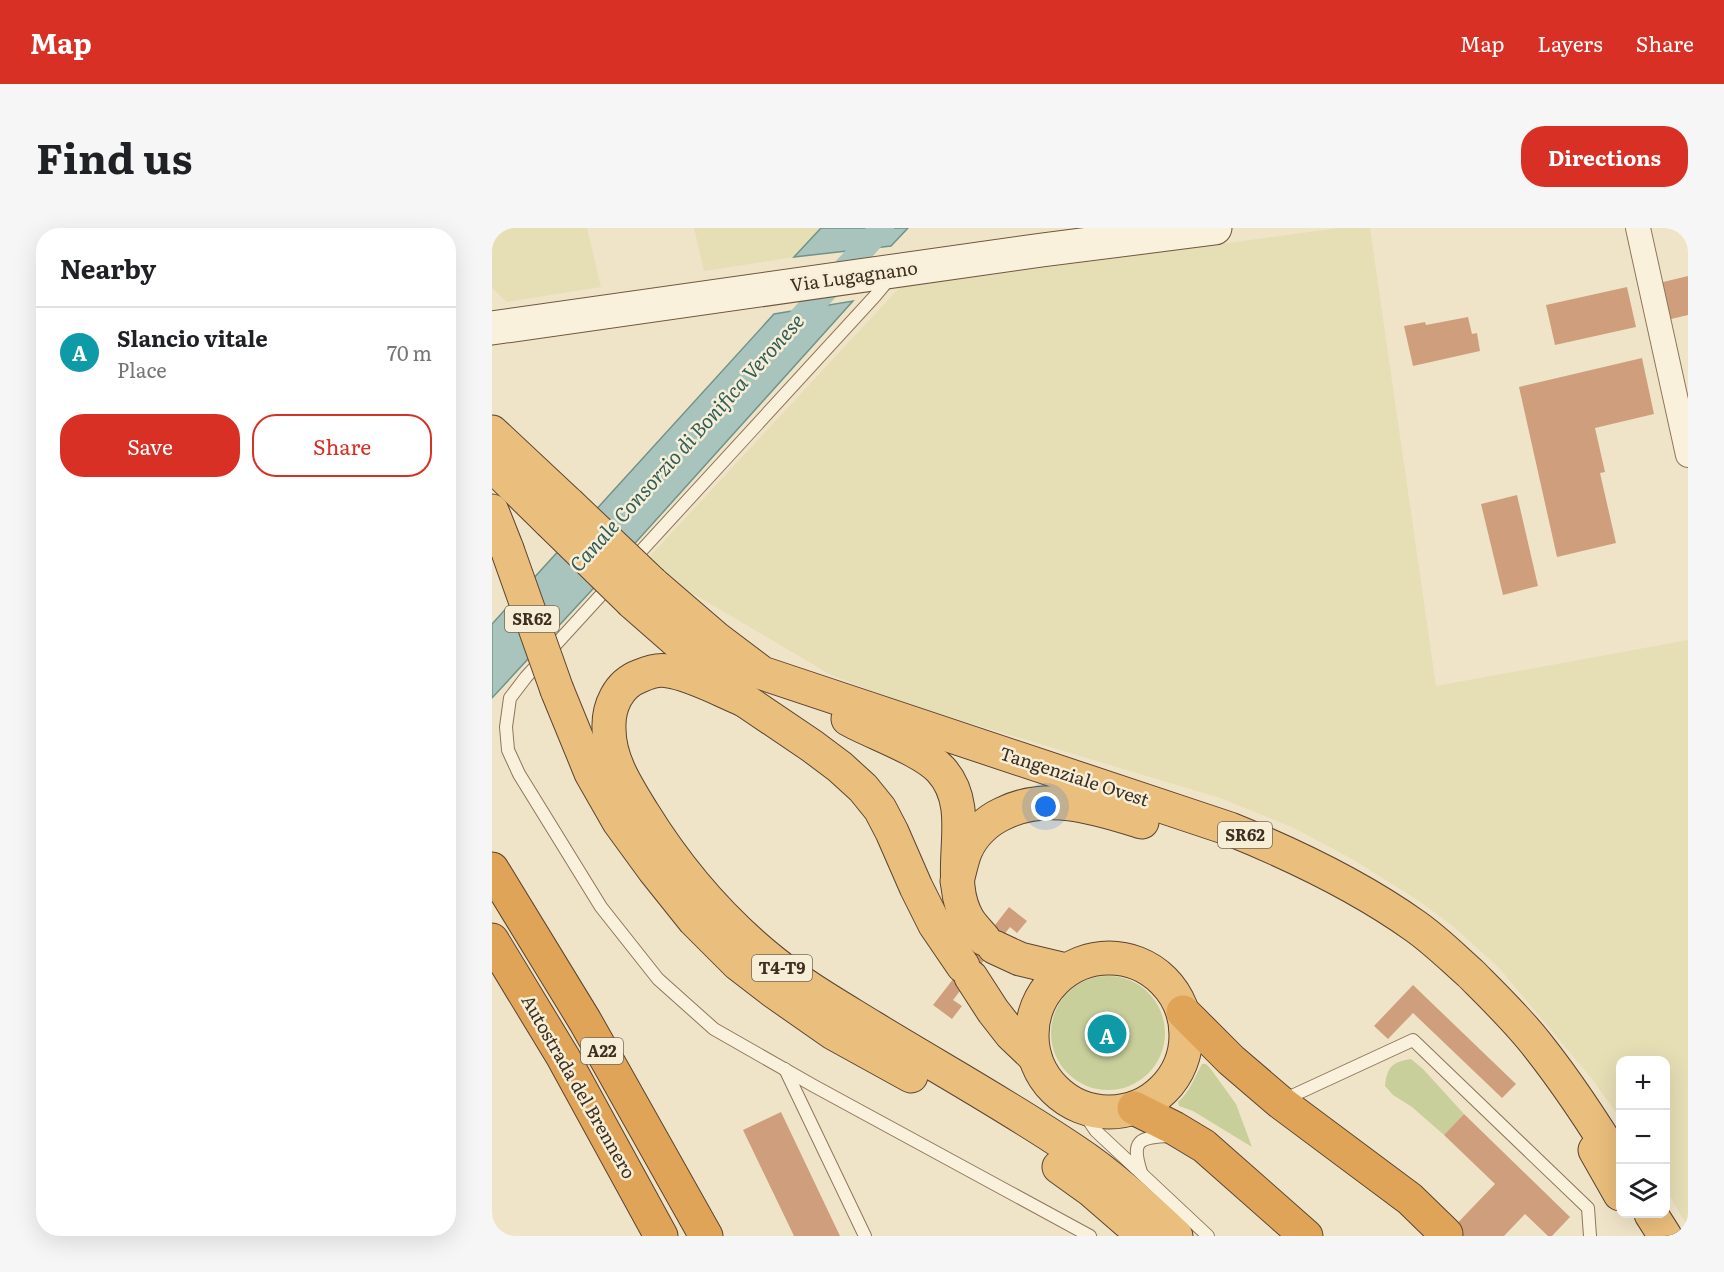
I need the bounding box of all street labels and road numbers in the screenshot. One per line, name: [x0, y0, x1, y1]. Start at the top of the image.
street label: Via Lugagnano: [788, 253, 919, 298]
road number: SR62: [505, 606, 559, 632]
street label: Tangenziale Ovest: [996, 739, 1153, 813]
road number: SR62: [1218, 822, 1272, 848]
road number: T4-T9: [752, 955, 812, 981]
street label: Autostrada del Brennero: [515, 989, 643, 1183]
road number: A22: [581, 1038, 623, 1064]

